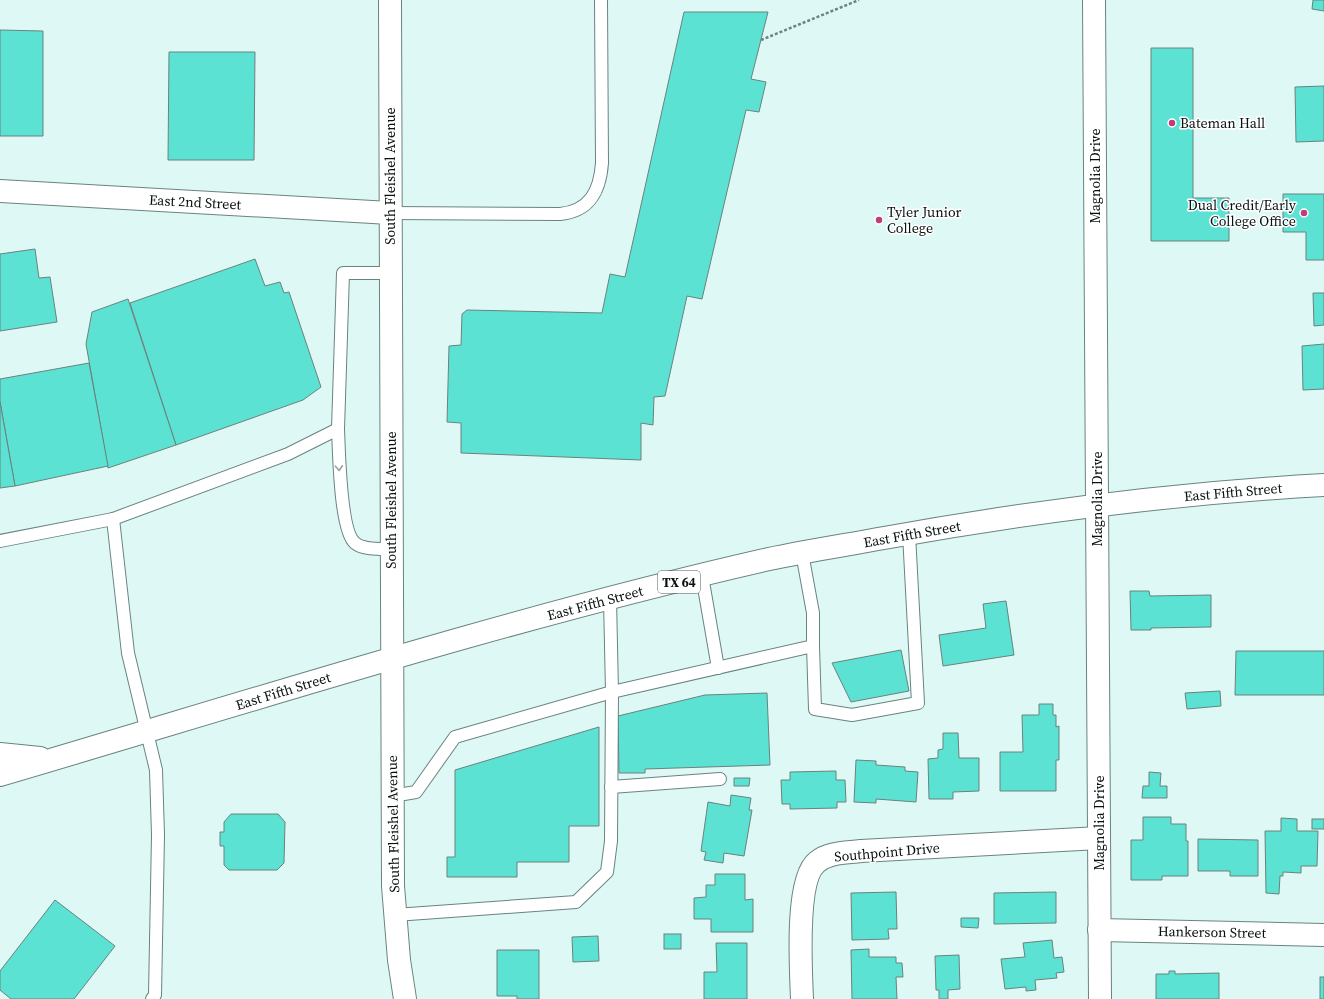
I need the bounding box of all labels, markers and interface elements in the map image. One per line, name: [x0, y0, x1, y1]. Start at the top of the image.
street label: South Fleishel Avenue: [380, 107, 400, 245]
place label: Bateman Hall: [1180, 113, 1265, 133]
marker: Bateman Hall: [1167, 118, 1177, 128]
street label: Magnolia Drive: [1085, 128, 1105, 224]
street label: East 2nd Street: [148, 190, 242, 214]
place label: Dual Credit/Early College Office: [1188, 195, 1297, 231]
place label: Tyler Junior College: [887, 202, 962, 238]
marker: Dual Credit/Early College Office: [1299, 208, 1309, 218]
marker: Tyler Junior College: [874, 215, 884, 225]
street label: South Fleishel Avenue: [381, 431, 401, 569]
street label: Magnolia Drive: [1087, 451, 1107, 547]
one-way arrow: [335, 465, 344, 471]
street label: East Fifth Street: [1183, 478, 1283, 506]
street label: East Fifth Street: [862, 516, 963, 552]
road number: TX 64: [658, 571, 700, 593]
street label: East Fifth Street: [545, 580, 646, 625]
street label: East Fifth Street: [233, 667, 333, 715]
street label: South Fleishel Avenue: [382, 755, 404, 893]
street label: Magnolia Drive: [1089, 775, 1109, 871]
street label: Southpoint Drive: [834, 837, 940, 867]
street label: Hankerson Street: [1158, 921, 1267, 943]

